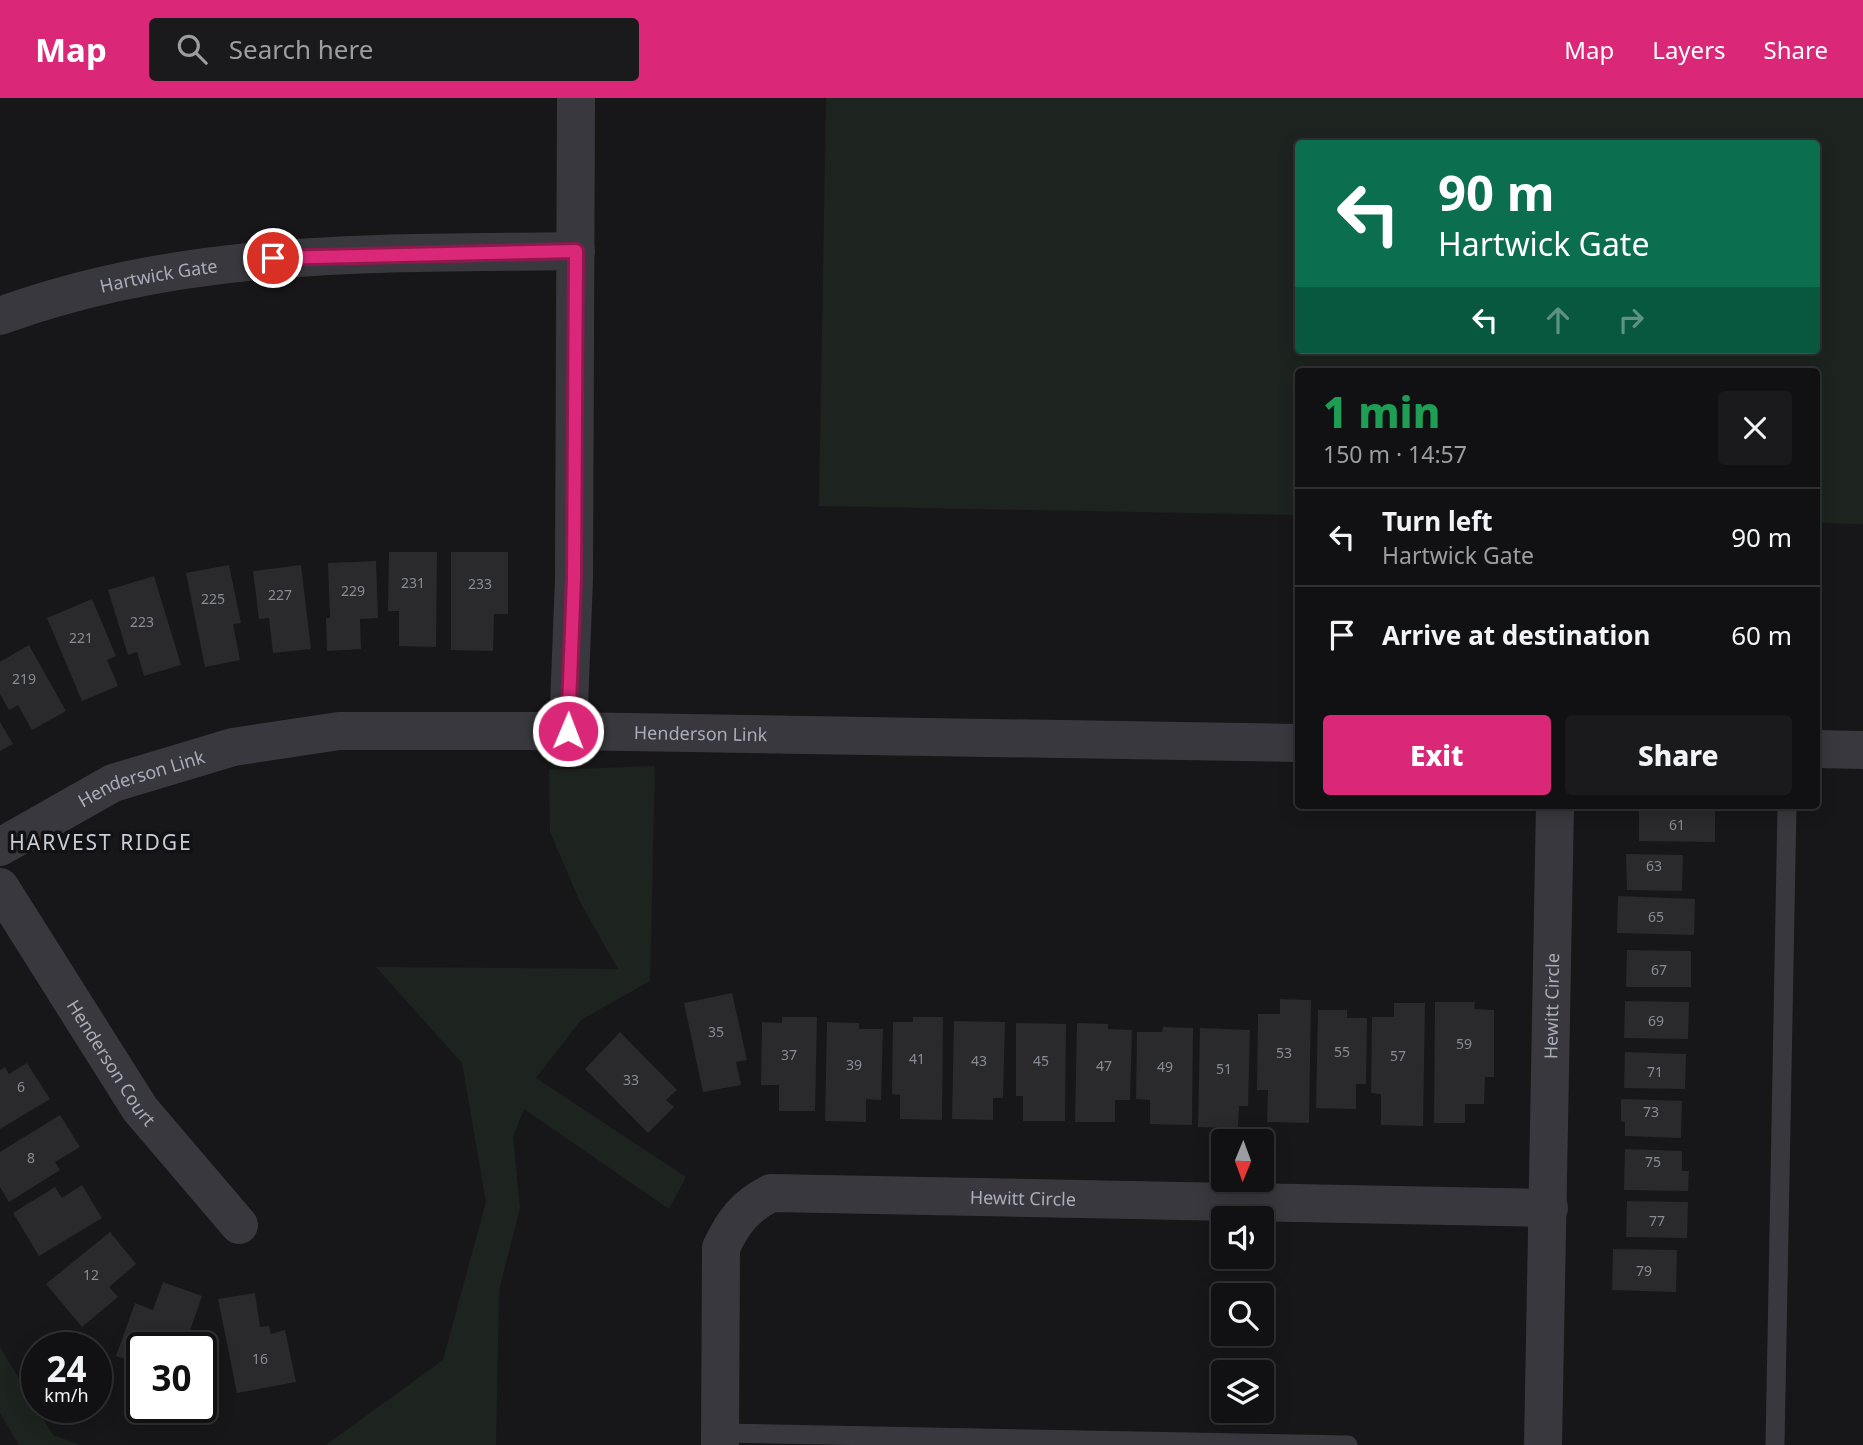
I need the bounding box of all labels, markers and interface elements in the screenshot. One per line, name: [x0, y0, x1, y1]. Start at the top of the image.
search box: [149, 18, 639, 81]
text: Map: [35, 27, 107, 72]
icon: search: [173, 30, 211, 68]
text: Search here: [229, 31, 373, 67]
text: Map: [1564, 33, 1614, 66]
text: Layers: [1652, 33, 1726, 66]
text: Share: [1764, 33, 1828, 66]
text: 90 m: [1438, 159, 1555, 225]
icon: left: [1323, 168, 1414, 259]
text: Hartwick Gate: [1438, 222, 1649, 265]
pin: [243, 228, 303, 288]
icon: arrive: [254, 239, 292, 277]
street label: Hartwick Gate: [97, 253, 219, 298]
icon: left: [1466, 301, 1504, 339]
icon: ahead: [1539, 301, 1577, 339]
icon: right: [1612, 301, 1650, 339]
text: 1 min: [1323, 383, 1440, 440]
button: close: [1718, 391, 1792, 465]
text: 150 m · 14:57: [1323, 438, 1467, 470]
text: Turn left: [1382, 503, 1493, 539]
icon: left: [1323, 518, 1361, 556]
text: 90 m: [1731, 519, 1792, 555]
text: Hartwick Gate: [1382, 539, 1534, 571]
house number: 231: [401, 573, 425, 592]
house number: 233: [468, 574, 492, 593]
house number: 229: [341, 581, 365, 600]
house number: 227: [268, 585, 292, 604]
house number: 225: [201, 589, 225, 608]
house number: 223: [130, 612, 154, 631]
icon: arrive: [1323, 616, 1361, 654]
text: Arrive at destination: [1382, 617, 1651, 653]
text: 60 m: [1731, 617, 1792, 653]
house number: 221: [69, 628, 93, 647]
house number: 219: [12, 669, 36, 688]
position arrow: [531, 694, 605, 768]
button: Exit: [1323, 715, 1551, 795]
button: Share: [1565, 715, 1792, 795]
street label: Henderson Link: [634, 720, 768, 746]
street label: Henderson Link: [73, 744, 208, 812]
house number: 61: [1669, 815, 1685, 834]
district label: HARVEST RIDGE: [9, 828, 193, 856]
house number: 63: [1646, 856, 1662, 875]
house number: 65: [1648, 907, 1664, 926]
street label: Hewitt Circle: [1538, 953, 1564, 1059]
house number: 67: [1651, 960, 1667, 979]
street label: Henderson Court: [62, 995, 161, 1131]
house number: 69: [1648, 1011, 1664, 1030]
house number: 35: [708, 1022, 724, 1041]
house number: 59: [1456, 1034, 1472, 1053]
house number: 55: [1334, 1042, 1350, 1061]
house number: 53: [1276, 1043, 1292, 1062]
house number: 37: [781, 1045, 797, 1064]
house number: 57: [1390, 1046, 1406, 1065]
house number: 41: [909, 1049, 925, 1068]
house number: 43: [971, 1051, 987, 1070]
house number: 45: [1033, 1051, 1049, 1070]
house number: 39: [846, 1055, 862, 1074]
house number: 47: [1096, 1056, 1112, 1075]
house number: 49: [1157, 1057, 1173, 1076]
house number: 51: [1216, 1059, 1232, 1078]
house number: 71: [1647, 1062, 1663, 1081]
house number: 33: [623, 1070, 639, 1089]
house number: 6: [17, 1077, 25, 1096]
house number: 73: [1643, 1102, 1659, 1121]
north arrow: [1211, 1129, 1274, 1192]
map controls: [1211, 1129, 1274, 1423]
house number: 8: [27, 1148, 35, 1167]
house number: 75: [1645, 1152, 1661, 1171]
street label: Hewitt Circle: [970, 1185, 1076, 1211]
button: sound: [1211, 1206, 1274, 1269]
house number: 77: [1649, 1211, 1665, 1230]
house number: 79: [1636, 1261, 1652, 1280]
house number: 12: [83, 1265, 99, 1284]
button: search: [1211, 1283, 1274, 1346]
speed limit sign: 30: [126, 1332, 217, 1423]
text: 24: [46, 1345, 87, 1392]
house number: 16: [252, 1349, 268, 1368]
button: layers: [1211, 1360, 1274, 1423]
text: km/h: [44, 1383, 89, 1407]

